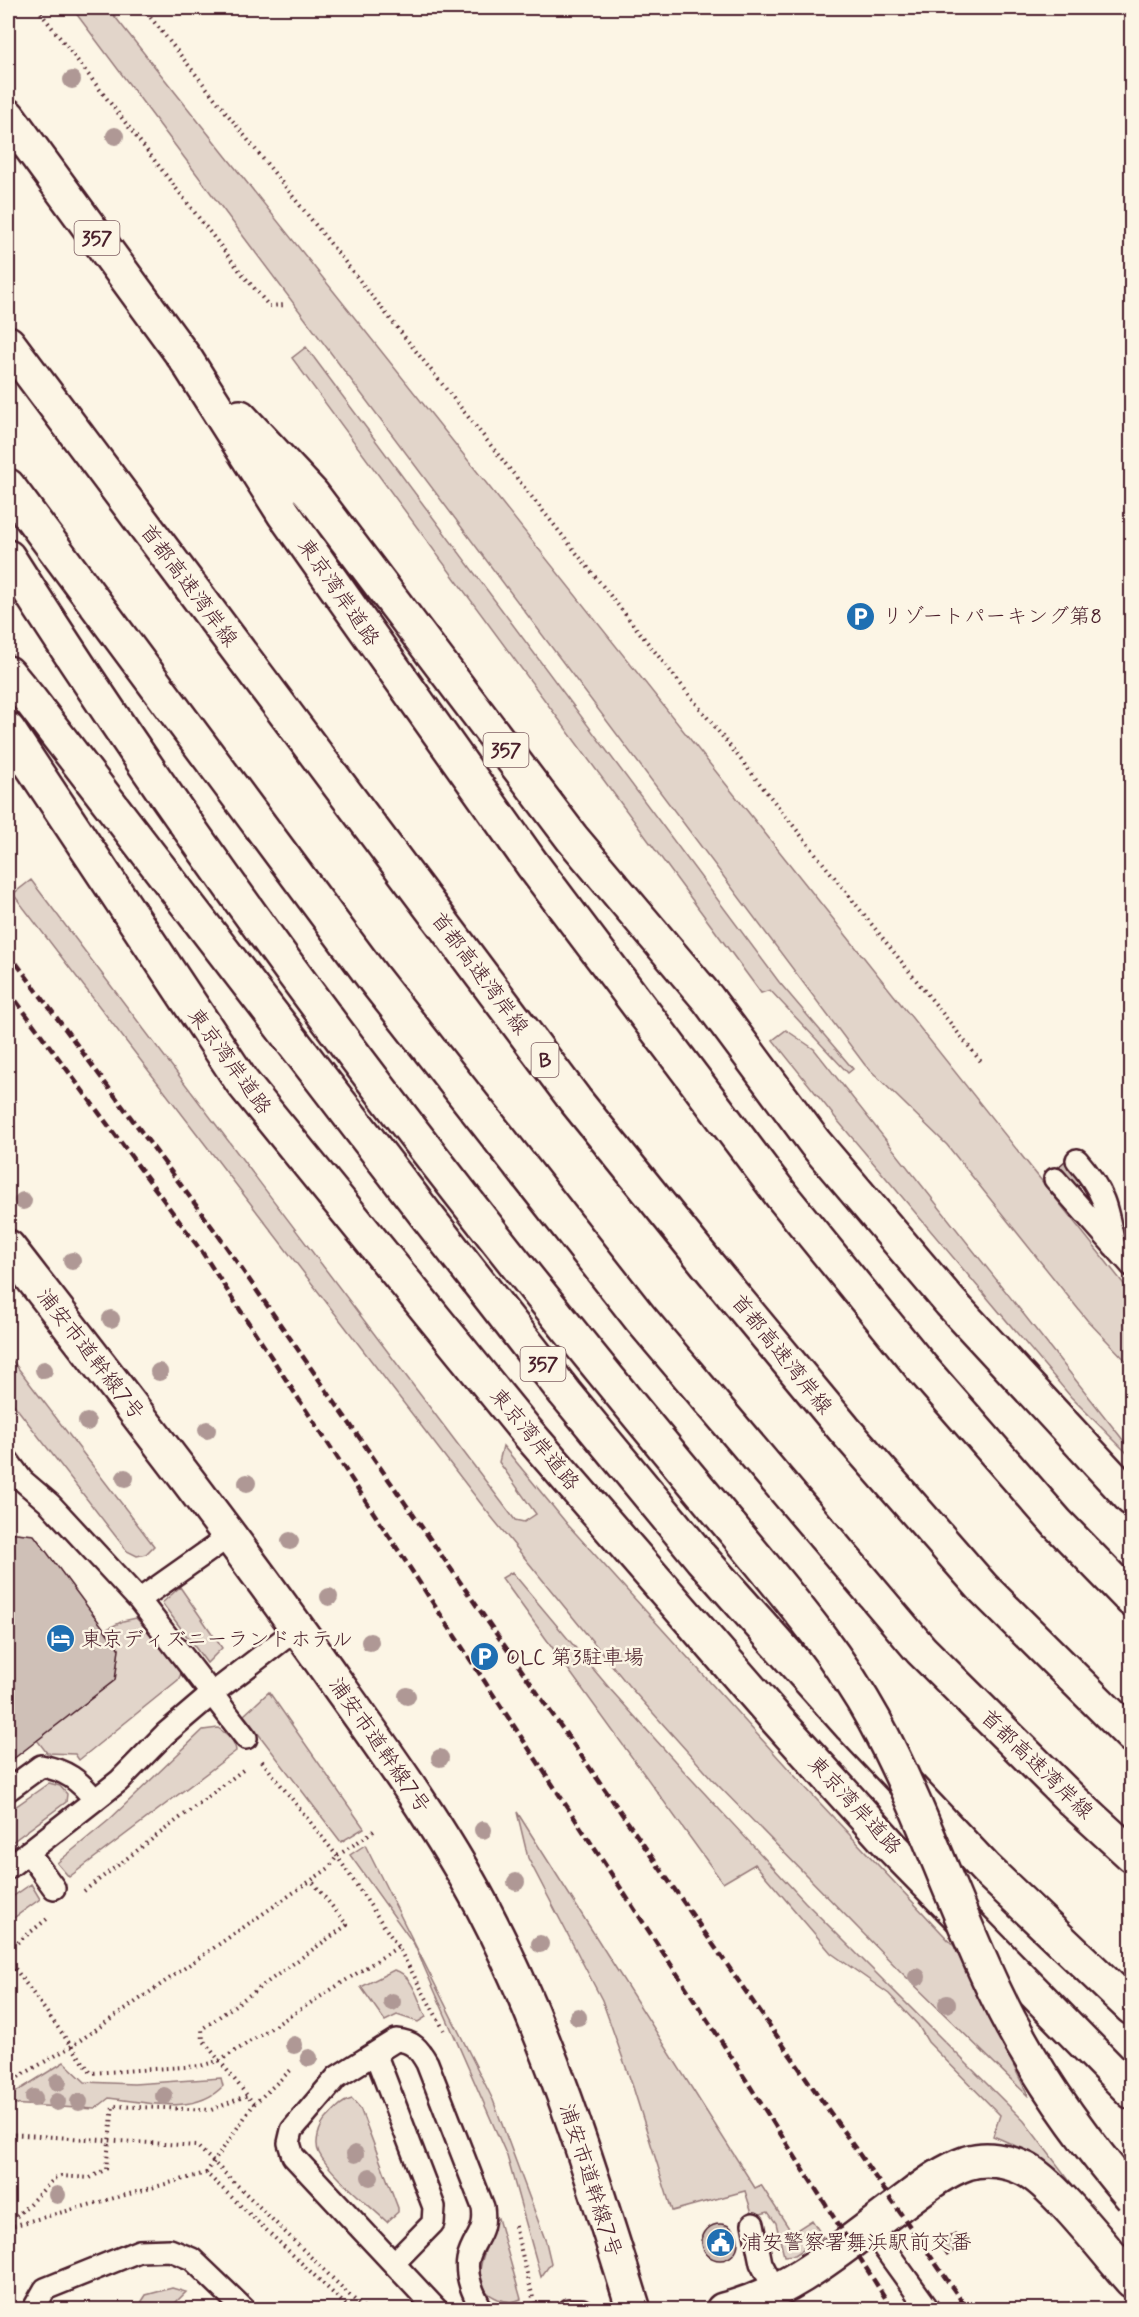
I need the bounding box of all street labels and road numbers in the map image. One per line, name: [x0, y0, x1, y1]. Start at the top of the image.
road number: 357: [74, 221, 120, 255]
street label: 首都高速湾岸線: [133, 518, 244, 653]
street label: 東京湾岸道路: [291, 533, 386, 652]
road number: 357: [484, 733, 528, 767]
street label: 首都高速湾岸線: [424, 906, 535, 1041]
street label: 東京湾岸道路: [181, 1002, 278, 1121]
road number: B: [532, 1043, 558, 1077]
street label: 浦安市道幹線7号: [30, 1283, 150, 1426]
street label: 首都高速湾岸線: [724, 1289, 838, 1421]
road number: 357: [520, 1347, 566, 1381]
street label: 東京湾岸道路: [483, 1382, 585, 1497]
street label: 浦安市道幹線7号: [322, 1672, 436, 1819]
street label: 首都高速湾岸線: [974, 1704, 1099, 1826]
street label: 東京湾岸道路: [801, 1750, 907, 1861]
street label: 浦安市道幹線7号: [552, 2100, 628, 2261]

